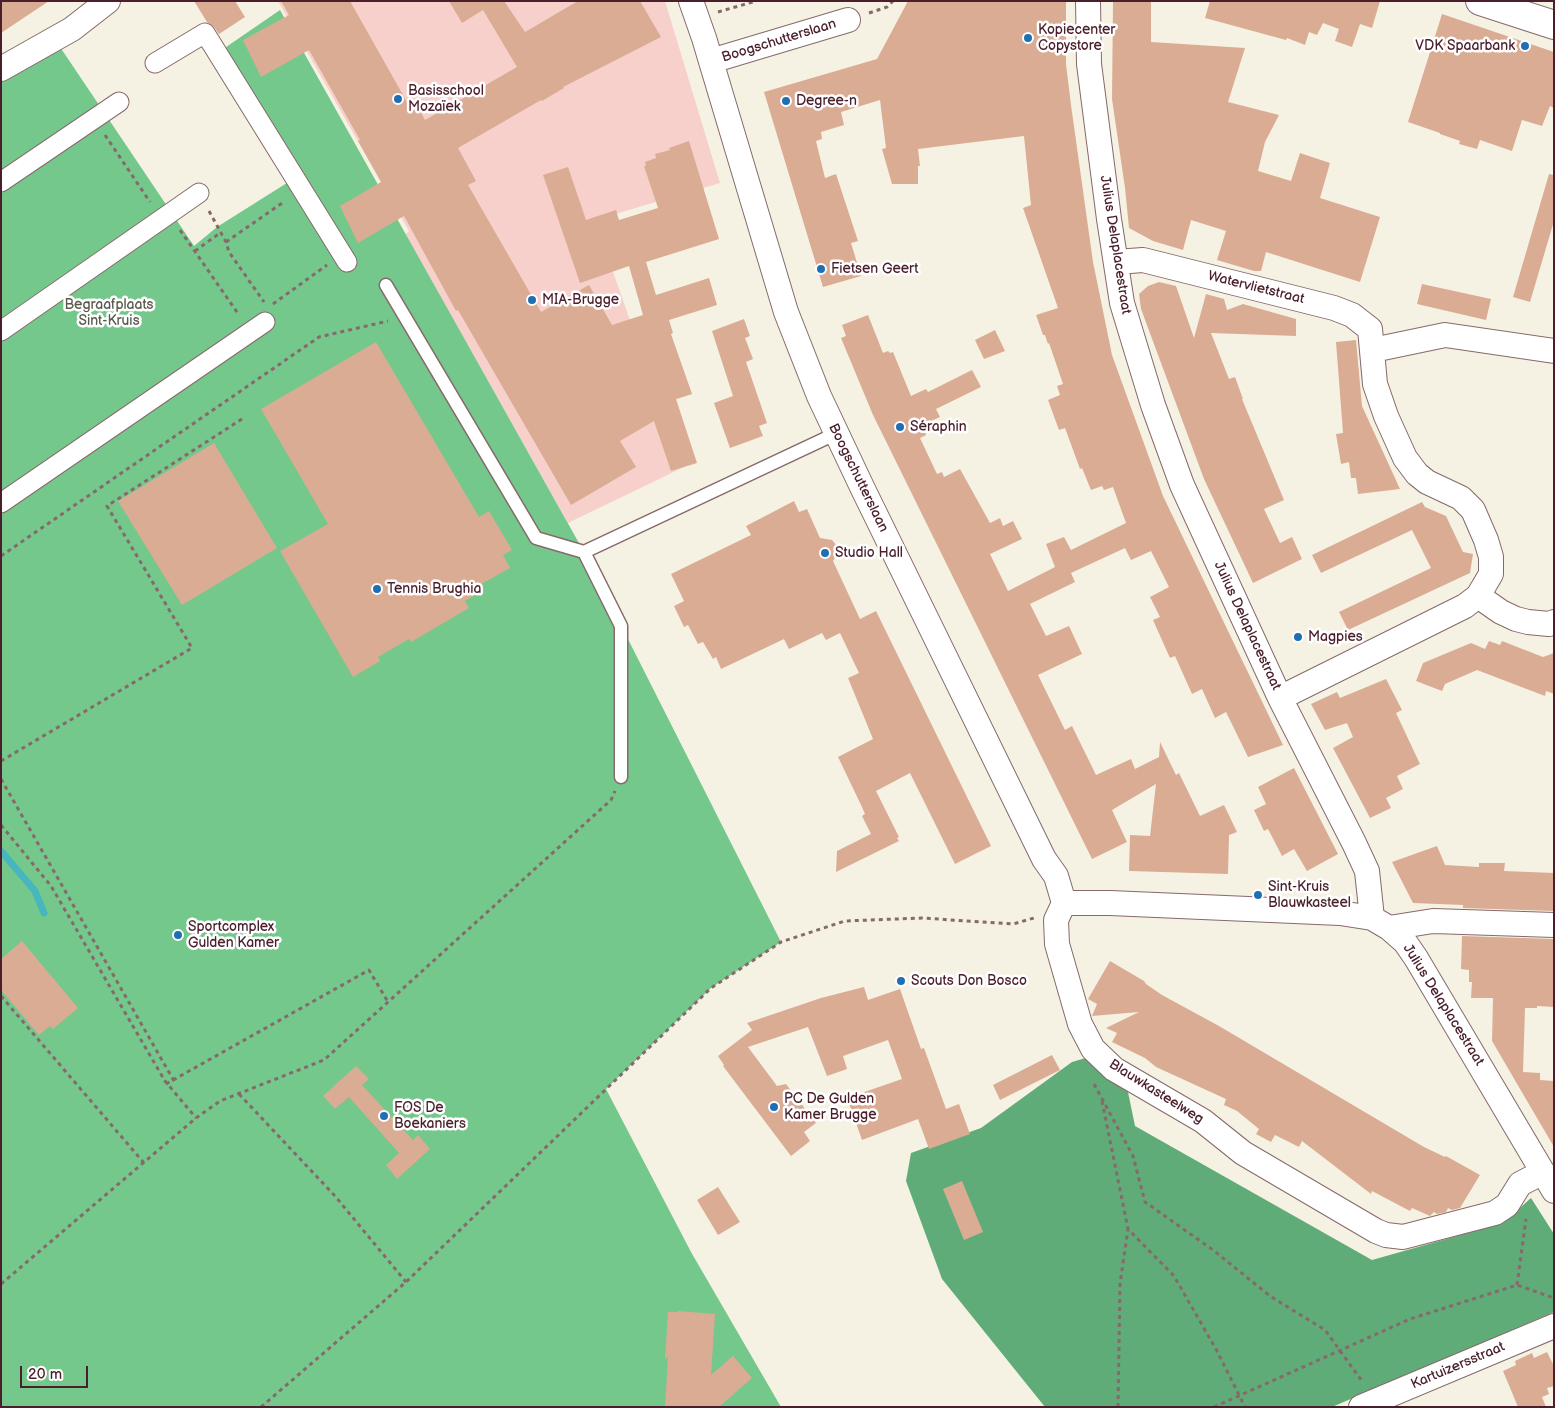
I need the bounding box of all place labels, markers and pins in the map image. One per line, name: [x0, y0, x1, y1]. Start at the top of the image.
place label: Kopiecenter Copystore: [1038, 22, 1115, 54]
marker: Kopiecenter Copystore: [1022, 32, 1034, 44]
place label: VDK Spaarbank: [1415, 38, 1515, 54]
marker: VDK Spaarbank: [1519, 40, 1531, 52]
place label: Basisschool Mozaïek: [408, 83, 484, 115]
marker: Basisschool Mozaïek: [392, 93, 404, 105]
place label: Degree-n: [796, 93, 857, 109]
marker: Degree-n: [780, 95, 792, 107]
place label: Fietsen Geert: [831, 261, 919, 277]
marker: Fietsen Geert: [815, 263, 827, 275]
place label: MIA-Brugge: [542, 292, 619, 308]
marker: MIA-Brugge: [526, 294, 538, 306]
place label: Séraphin: [910, 419, 967, 435]
marker: Séraphin: [894, 421, 906, 433]
place label: Studio Hall: [835, 545, 903, 561]
marker: Studio Hall: [819, 547, 831, 559]
place label: Tennis Brughia: [387, 581, 481, 597]
marker: Tennis Brughia: [371, 583, 383, 595]
place label: Magpies: [1308, 629, 1363, 645]
marker: Magpies: [1292, 631, 1304, 643]
place label: Sint-Kruis Blauwkasteel: [1268, 879, 1351, 912]
marker: Sint-Kruis Blauwkasteel: [1252, 889, 1264, 901]
place label: Sportcomplex Gulden Kamer: [188, 919, 279, 952]
marker: Sportcomplex Gulden Kamer: [172, 929, 184, 941]
place label: Scouts Don Bosco: [911, 973, 1027, 989]
marker: Scouts Don Bosco: [895, 975, 907, 987]
place label: PC De Gulden Kamer Brugge: [784, 1091, 876, 1124]
place label: FOS De Boekaniers: [394, 1100, 466, 1132]
marker: PC De Gulden Kamer Brugge: [768, 1101, 780, 1113]
marker: FOS De Boekaniers: [378, 1110, 390, 1122]

